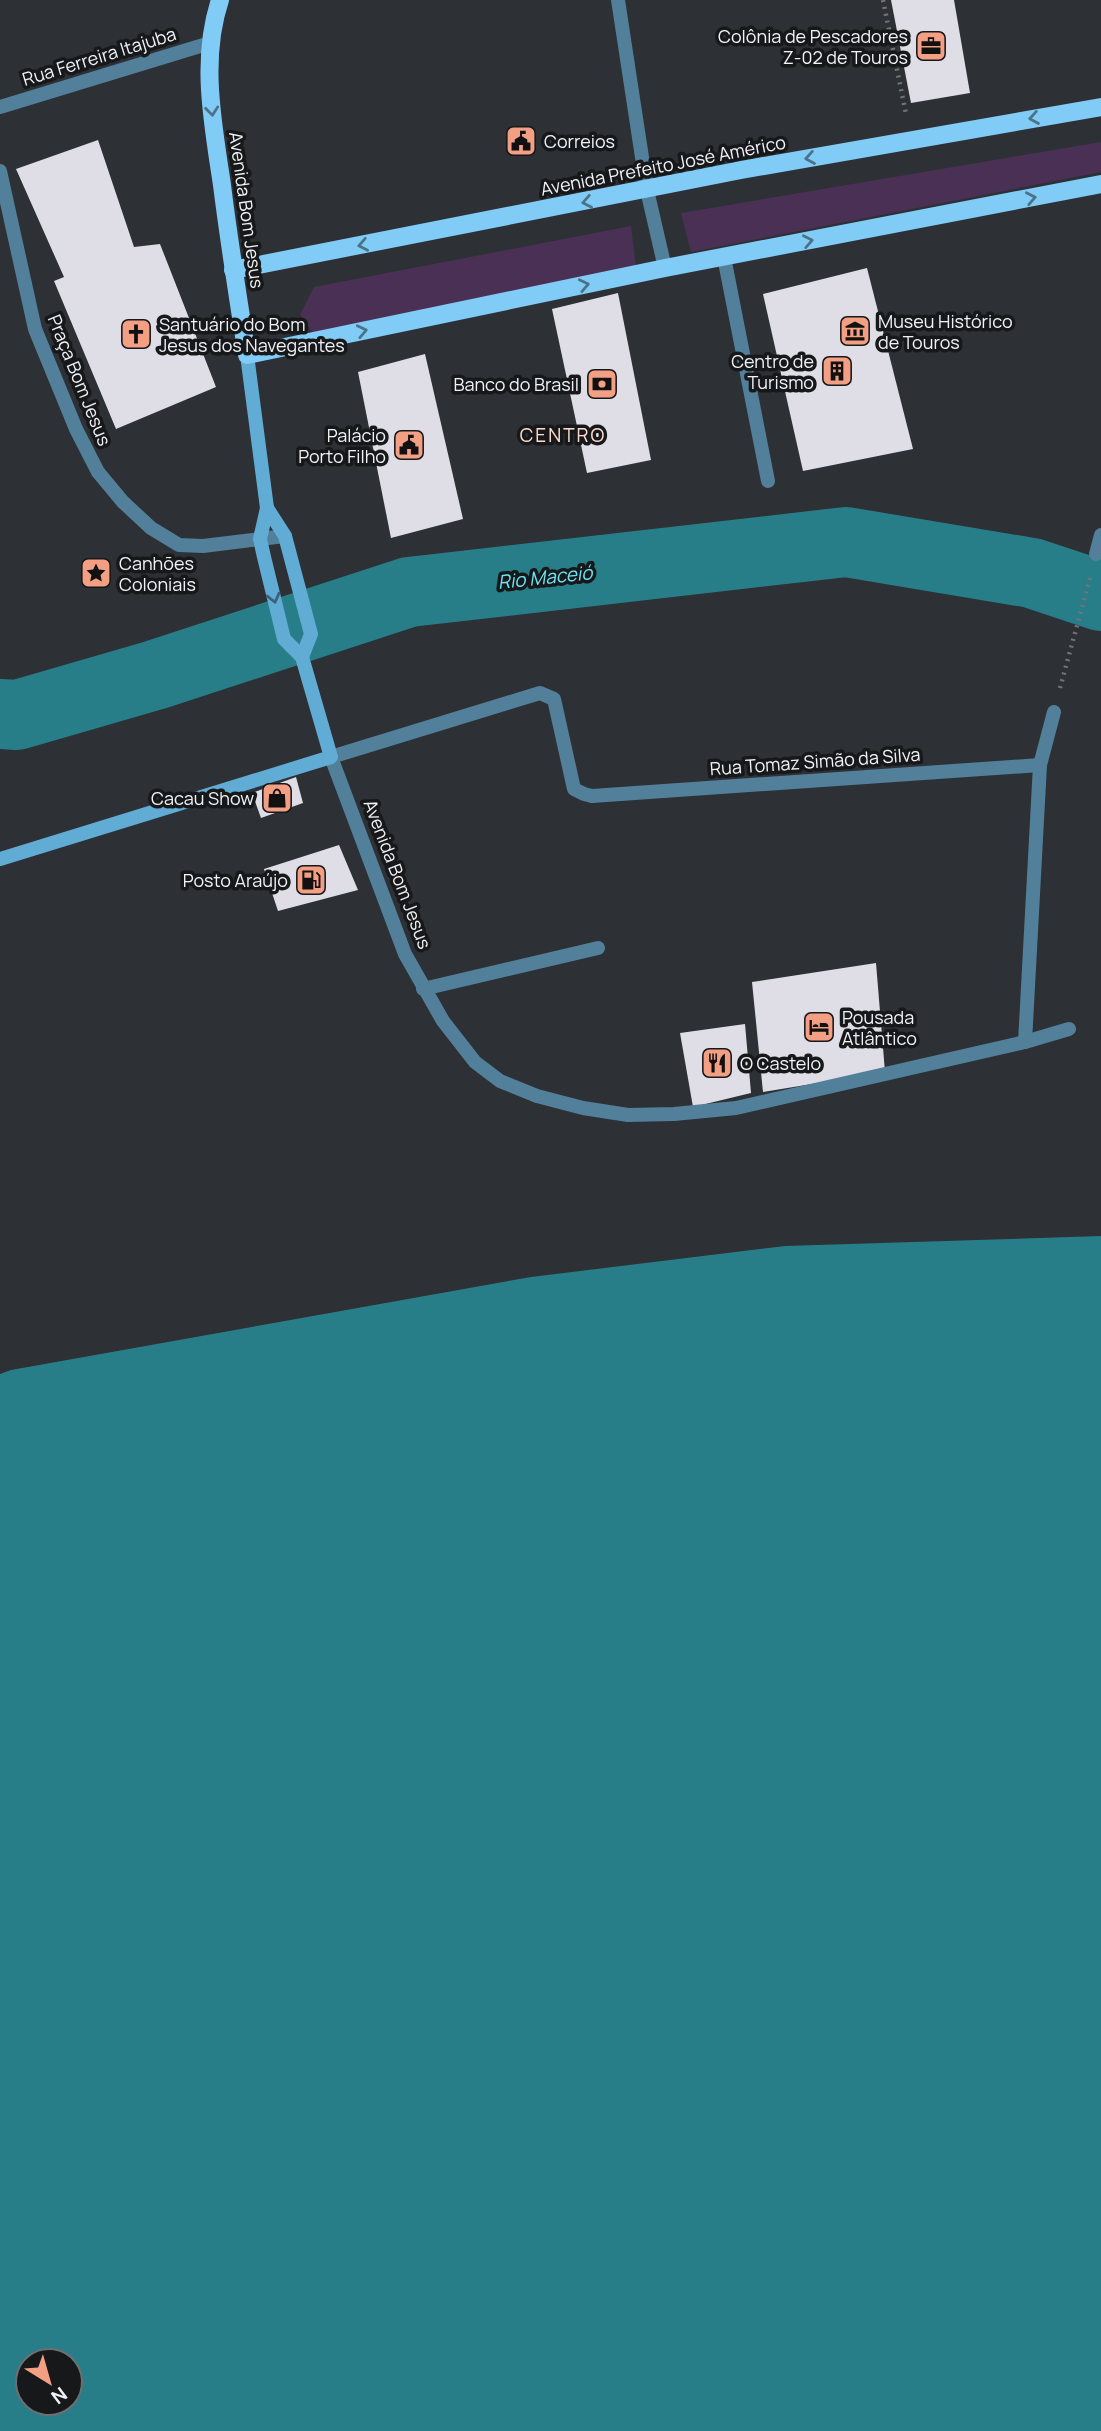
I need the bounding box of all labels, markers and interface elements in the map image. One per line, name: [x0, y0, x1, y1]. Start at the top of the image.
street label: Rua Ferreira Itajuba: [19, 21, 179, 91]
place label: Colônia de Pescadores Z-02 de Touros: [718, 24, 908, 69]
office icon: Colônia de Pescadores Z-02 de Touros: [914, 29, 948, 63]
one-way arrow: [205, 105, 220, 117]
one-way arrow: [1028, 110, 1040, 125]
public building icon: Correios: [504, 124, 538, 158]
street label: Avenida Prefeito José Américo: [538, 129, 788, 201]
place label: Correios: [544, 129, 615, 153]
street label: Avenida Bom Jesus: [224, 130, 270, 290]
one-way arrow: [804, 150, 816, 165]
one-way arrow: [1025, 191, 1037, 206]
one-way arrow: [581, 193, 593, 208]
one-way arrow: [802, 234, 814, 249]
one-way arrow: [357, 236, 369, 251]
one-way arrow: [578, 278, 590, 293]
place label: Museu Histórico de Touros: [878, 309, 1013, 354]
street label: Praça Bom Jesus: [43, 311, 117, 449]
place label: Santuário do Bom Jesus dos Navegantes: [159, 312, 345, 357]
museum icon: Museu Histórico de Touros: [838, 314, 872, 348]
church icon: Santuário do Bom Jesus dos Navegantes: [119, 317, 153, 351]
one-way arrow: [356, 325, 368, 340]
place label: Centro de Turismo: [731, 349, 814, 394]
building icon: Centro de Turismo: [820, 354, 854, 388]
bank icon: Banco do Brasil: [585, 367, 619, 401]
place label: Banco do Brasil: [453, 372, 579, 396]
district label: CENTRO: [520, 422, 606, 448]
place label: Palácio Porto Filho: [298, 423, 386, 468]
public building icon: Palácio Porto Filho: [392, 428, 426, 462]
place label: Canhões Coloniais: [119, 551, 196, 596]
place icon: Canhões Coloniais: [79, 556, 113, 590]
water label: Rio Maceió: [496, 559, 595, 595]
one-way arrow: [266, 592, 280, 604]
street label: Rua Tomaz Simão da Silva: [709, 742, 921, 780]
shop icon: Cacau Show: [260, 781, 294, 815]
place label: Cacau Show: [151, 786, 254, 810]
street label: Avenida Bom Jesus: [359, 796, 437, 952]
fuel station icon: Posto Araújo: [294, 863, 328, 897]
place label: Posto Araújo: [183, 868, 288, 892]
place label: Pousada Atlântico: [842, 1005, 917, 1050]
hotel icon: Pousada Atlântico: [802, 1010, 836, 1044]
restaurant icon: O Castelo: [700, 1046, 734, 1080]
place label: O Castelo: [740, 1051, 821, 1075]
north arrow: [14, 2347, 84, 2417]
text: N: [46, 2381, 73, 2410]

